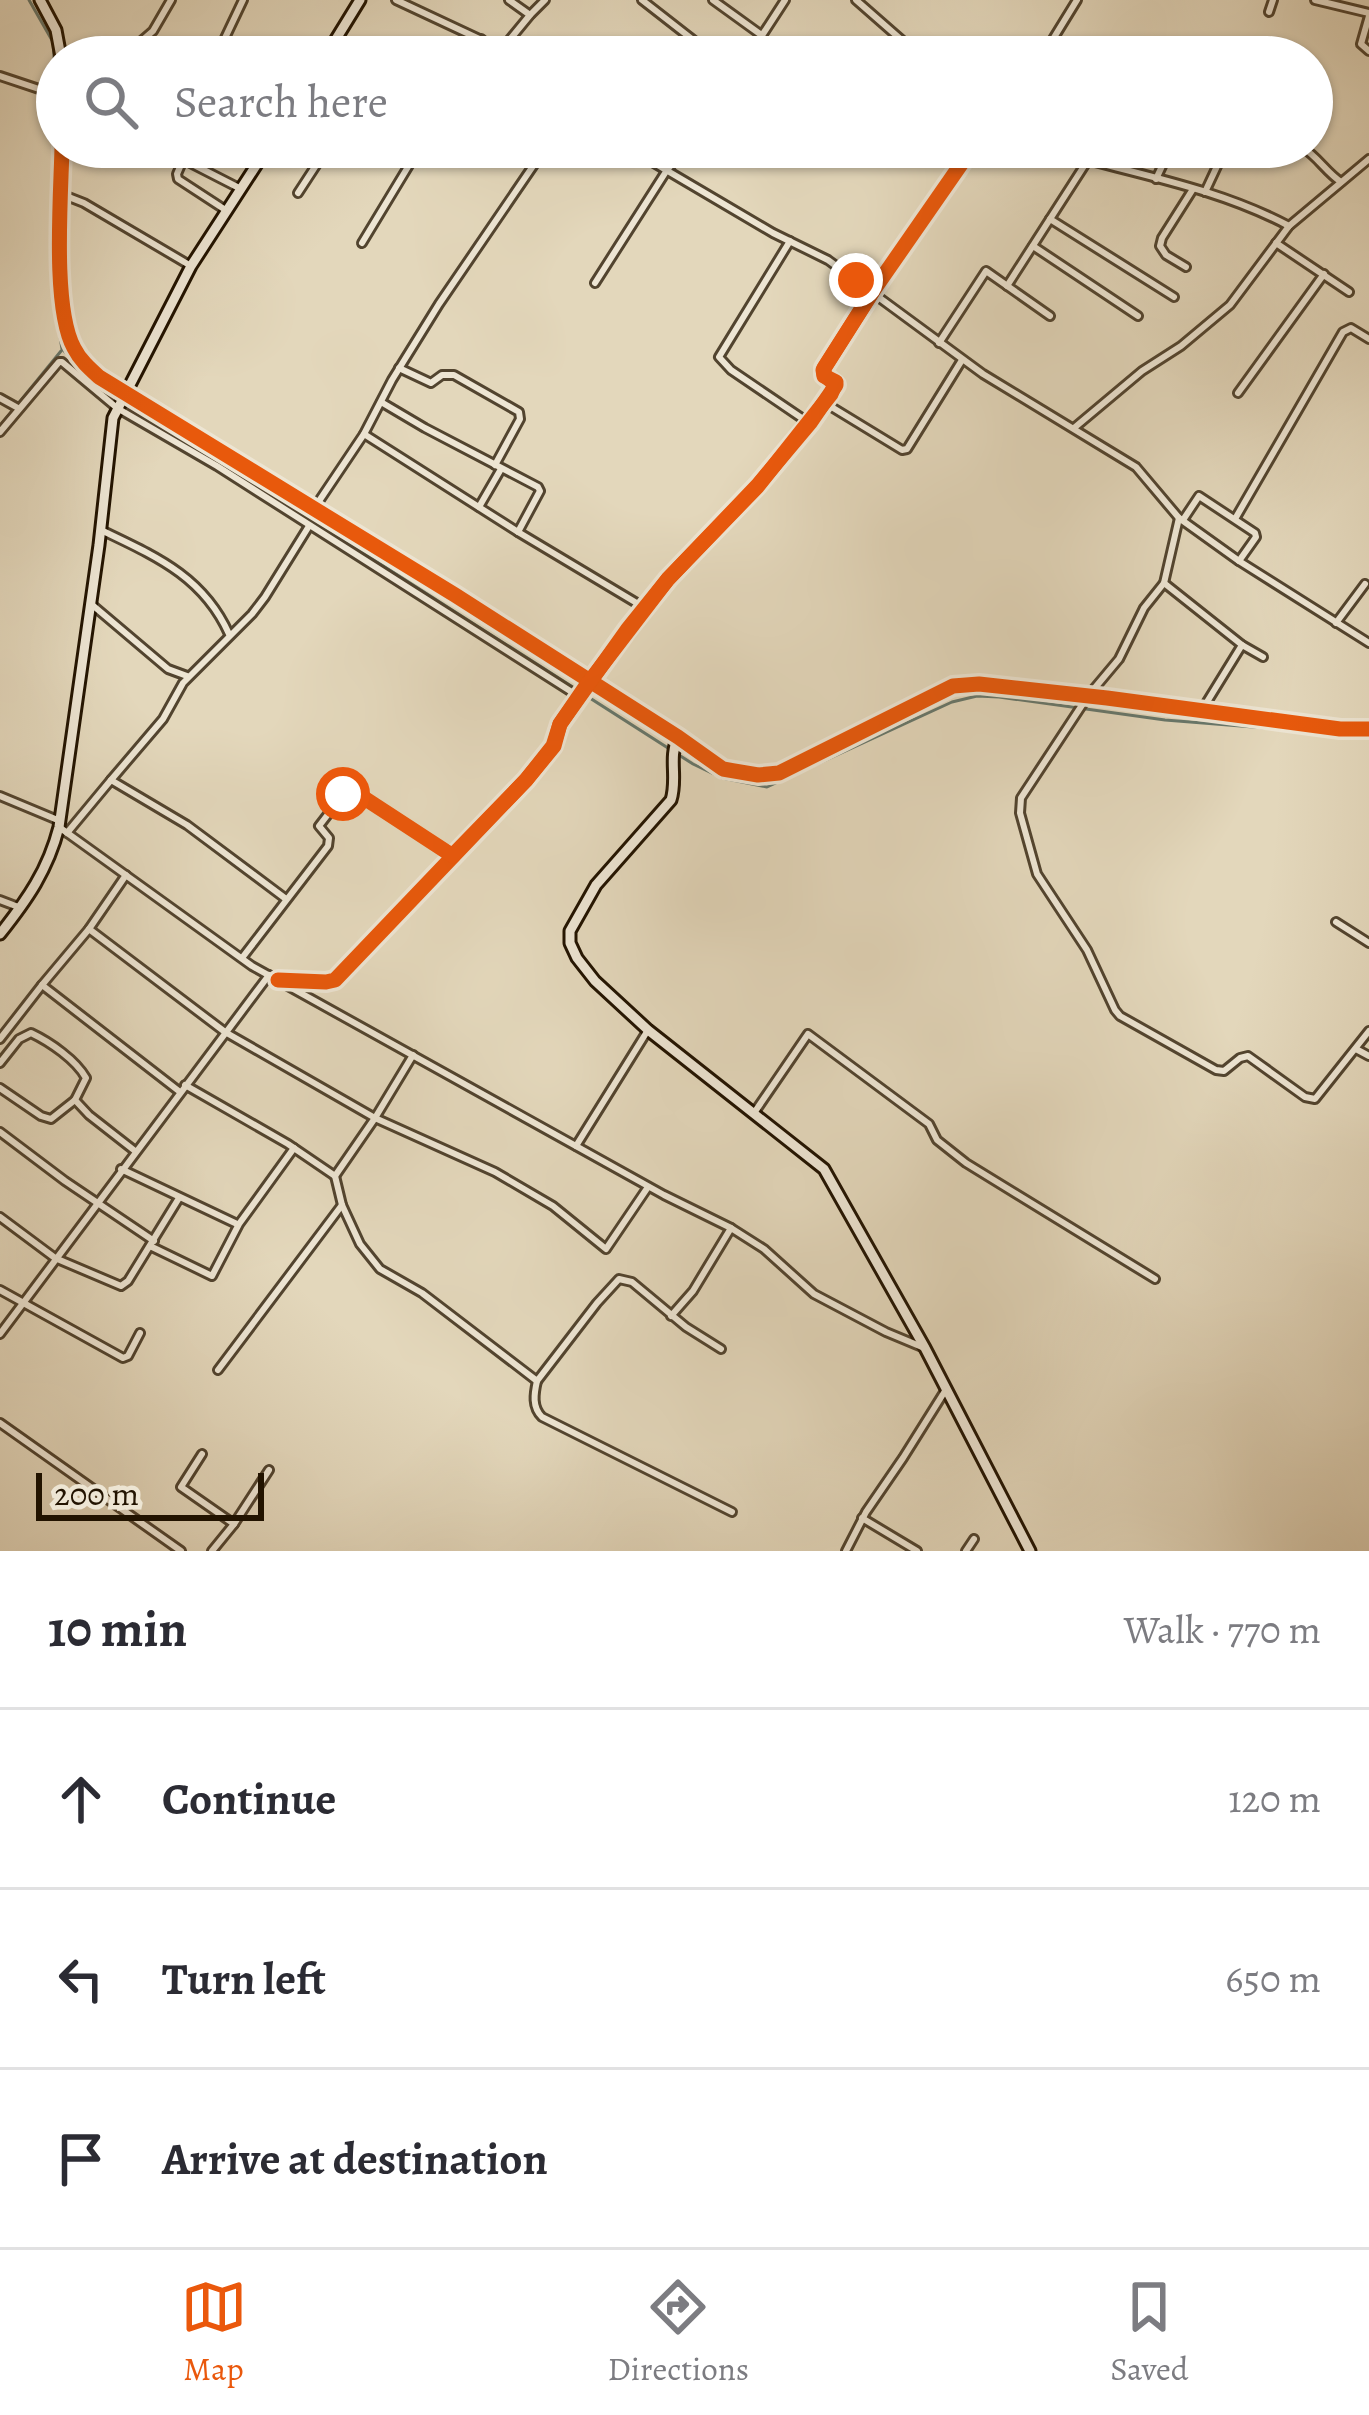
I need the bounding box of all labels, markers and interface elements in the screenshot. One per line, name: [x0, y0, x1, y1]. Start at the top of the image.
search box: [36, 36, 1333, 168]
icon: search: [78, 69, 144, 135]
text: Search here: [174, 71, 388, 133]
route end: [829, 253, 883, 307]
route start: [316, 767, 370, 821]
scale bar: [36, 1467, 264, 1520]
text: 200 m: [54, 1471, 139, 1516]
text: 10 min: [48, 1594, 187, 1664]
text: Walk · 770 m: [1124, 1603, 1321, 1656]
icon: ahead: [48, 1766, 114, 1832]
text: Continue: [162, 1768, 336, 1830]
text: 120 m: [1228, 1772, 1321, 1825]
icon: left: [48, 1946, 114, 2012]
text: Turn left: [162, 1948, 326, 2010]
text: 650 m: [1225, 1952, 1321, 2005]
icon: arrive: [48, 2126, 114, 2192]
text: Arrive at destination: [162, 2128, 548, 2190]
tab: Map: [181, 2274, 247, 2391]
tab: Directions: [608, 2274, 749, 2391]
tab: Saved: [1110, 2274, 1188, 2391]

